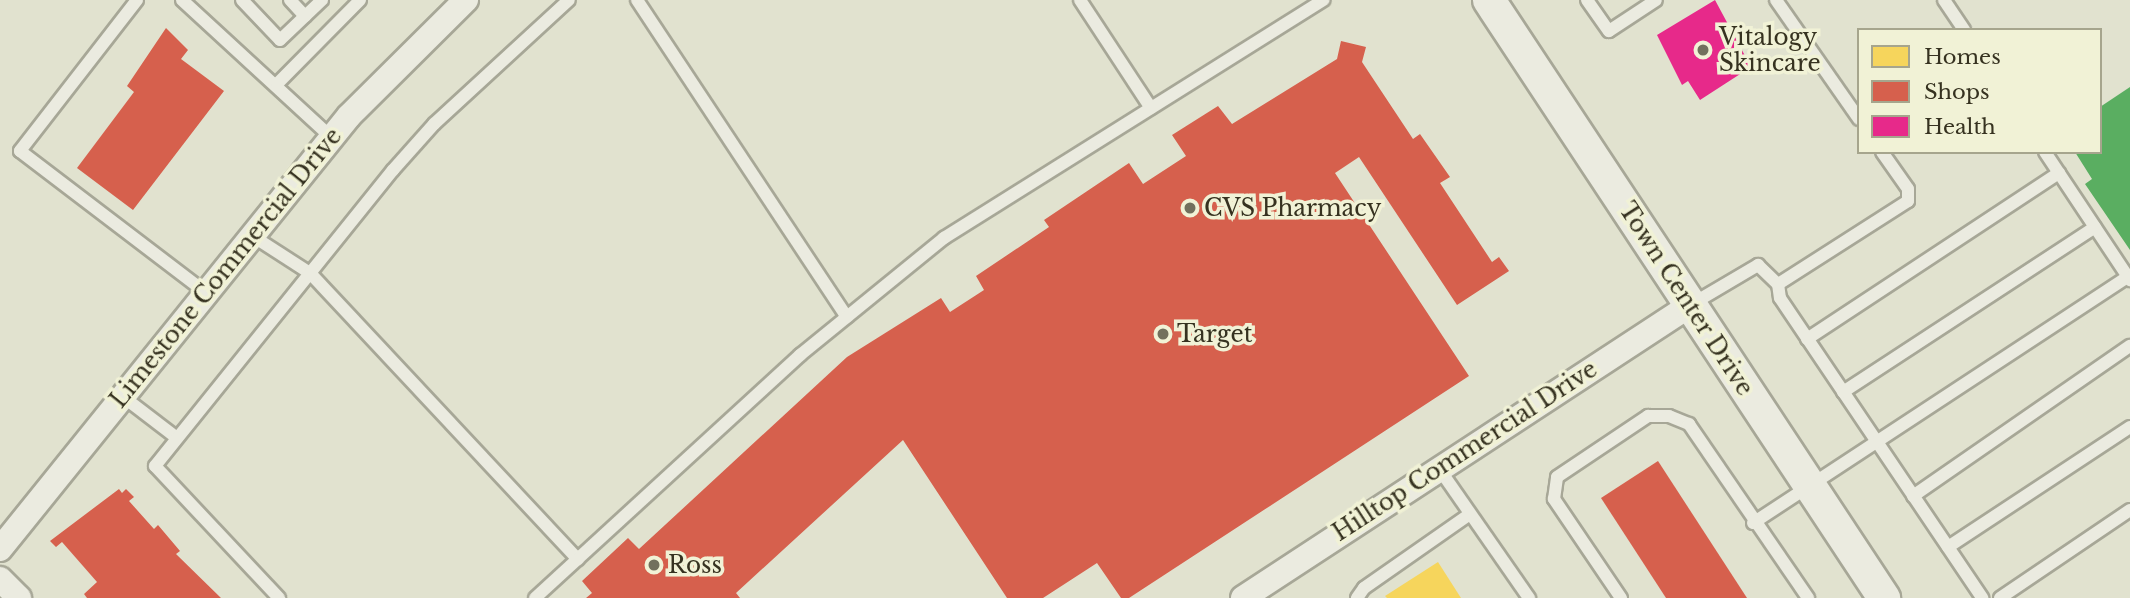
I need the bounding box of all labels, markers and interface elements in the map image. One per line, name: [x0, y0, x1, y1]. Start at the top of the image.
place label: Vitalogy Skincare: [1719, 23, 1821, 77]
legend: [1857, 28, 2102, 154]
marker: Vitalogy Skincare: [1693, 40, 1713, 60]
text: Homes: [1924, 44, 2001, 70]
text: Shops: [1924, 79, 1990, 105]
text: Health: [1924, 114, 1996, 140]
street label: Limestone Commercial Drive: [105, 123, 347, 413]
place label: CVS Pharmacy: [1204, 194, 1381, 222]
street label: Town Center Drive: [1613, 197, 1759, 401]
marker: CVS Pharmacy: [1182, 200, 1198, 216]
place label: Target: [1177, 320, 1252, 348]
marker: Target: [1155, 326, 1171, 342]
street label: Hilltop Commercial Drive: [1328, 355, 1602, 547]
place label: Ross: [668, 551, 722, 579]
marker: Ross: [646, 557, 662, 573]

